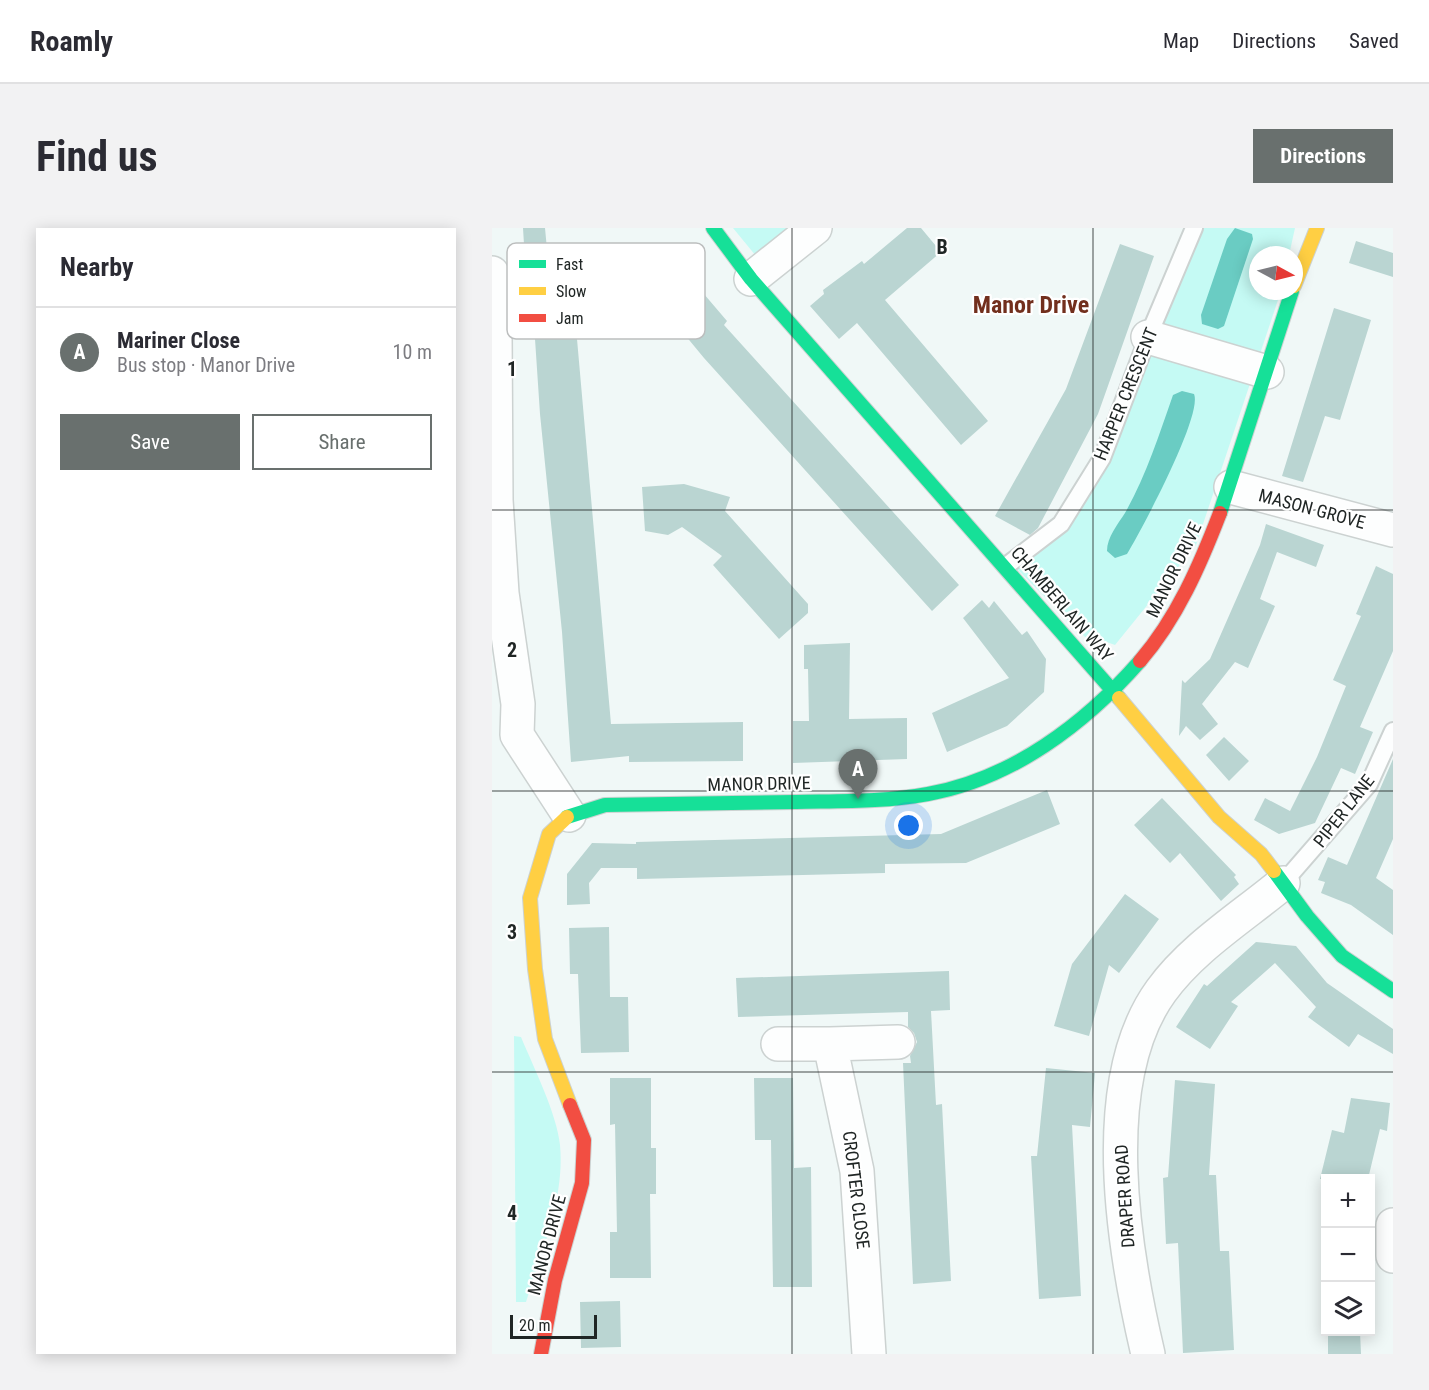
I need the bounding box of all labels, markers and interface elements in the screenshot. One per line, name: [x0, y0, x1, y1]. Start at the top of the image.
text: Roamly: [30, 25, 113, 58]
text: Map: [1163, 29, 1199, 53]
text: Directions: [1232, 29, 1316, 53]
text: Saved: [1349, 29, 1399, 53]
button: Directions: [1253, 129, 1393, 183]
text: Find us: [36, 132, 157, 181]
text: B: [936, 235, 948, 259]
legend: [507, 243, 705, 339]
north arrow: [1249, 246, 1303, 300]
text: Nearby: [60, 252, 134, 282]
text: Fast: [556, 255, 583, 274]
text: Slow: [556, 282, 586, 301]
district label: Manor Drive: [973, 291, 1089, 319]
text: Jam: [556, 309, 583, 328]
street label: HARPER CRESCENT: [1089, 324, 1162, 463]
text: Mariner Close: [117, 328, 240, 353]
text: A: [74, 340, 85, 364]
text: 10 m: [393, 340, 432, 364]
text: Bus stop · Manor Drive: [117, 353, 295, 377]
text: 1: [507, 357, 517, 381]
button: Save: [60, 414, 240, 470]
button: Share: [252, 414, 432, 470]
street label: MASON GROVE: [1257, 484, 1368, 533]
street label: MANOR DRIVE: [1141, 519, 1206, 621]
street label: CHAMBERLAIN WAY: [1007, 542, 1118, 666]
text: 2: [507, 638, 517, 662]
pin: A: [838, 750, 878, 799]
street label: PIPER LANE: [1309, 770, 1378, 851]
street label: MANOR DRIVE: [707, 772, 811, 795]
your location: [894, 811, 923, 840]
text: 3: [507, 920, 517, 944]
street label: CROFTER CLOSE: [839, 1130, 874, 1250]
street label: DRAPER ROAD: [1110, 1144, 1139, 1248]
map controls: [1321, 1174, 1375, 1336]
button: +: [1321, 1174, 1375, 1228]
street label: MANOR DRIVE: [523, 1192, 570, 1297]
text: 4: [507, 1201, 517, 1225]
button: −: [1321, 1228, 1375, 1282]
button: layers: [1321, 1282, 1375, 1336]
scale bar: [510, 1312, 597, 1340]
text: 20 m: [519, 1316, 551, 1335]

